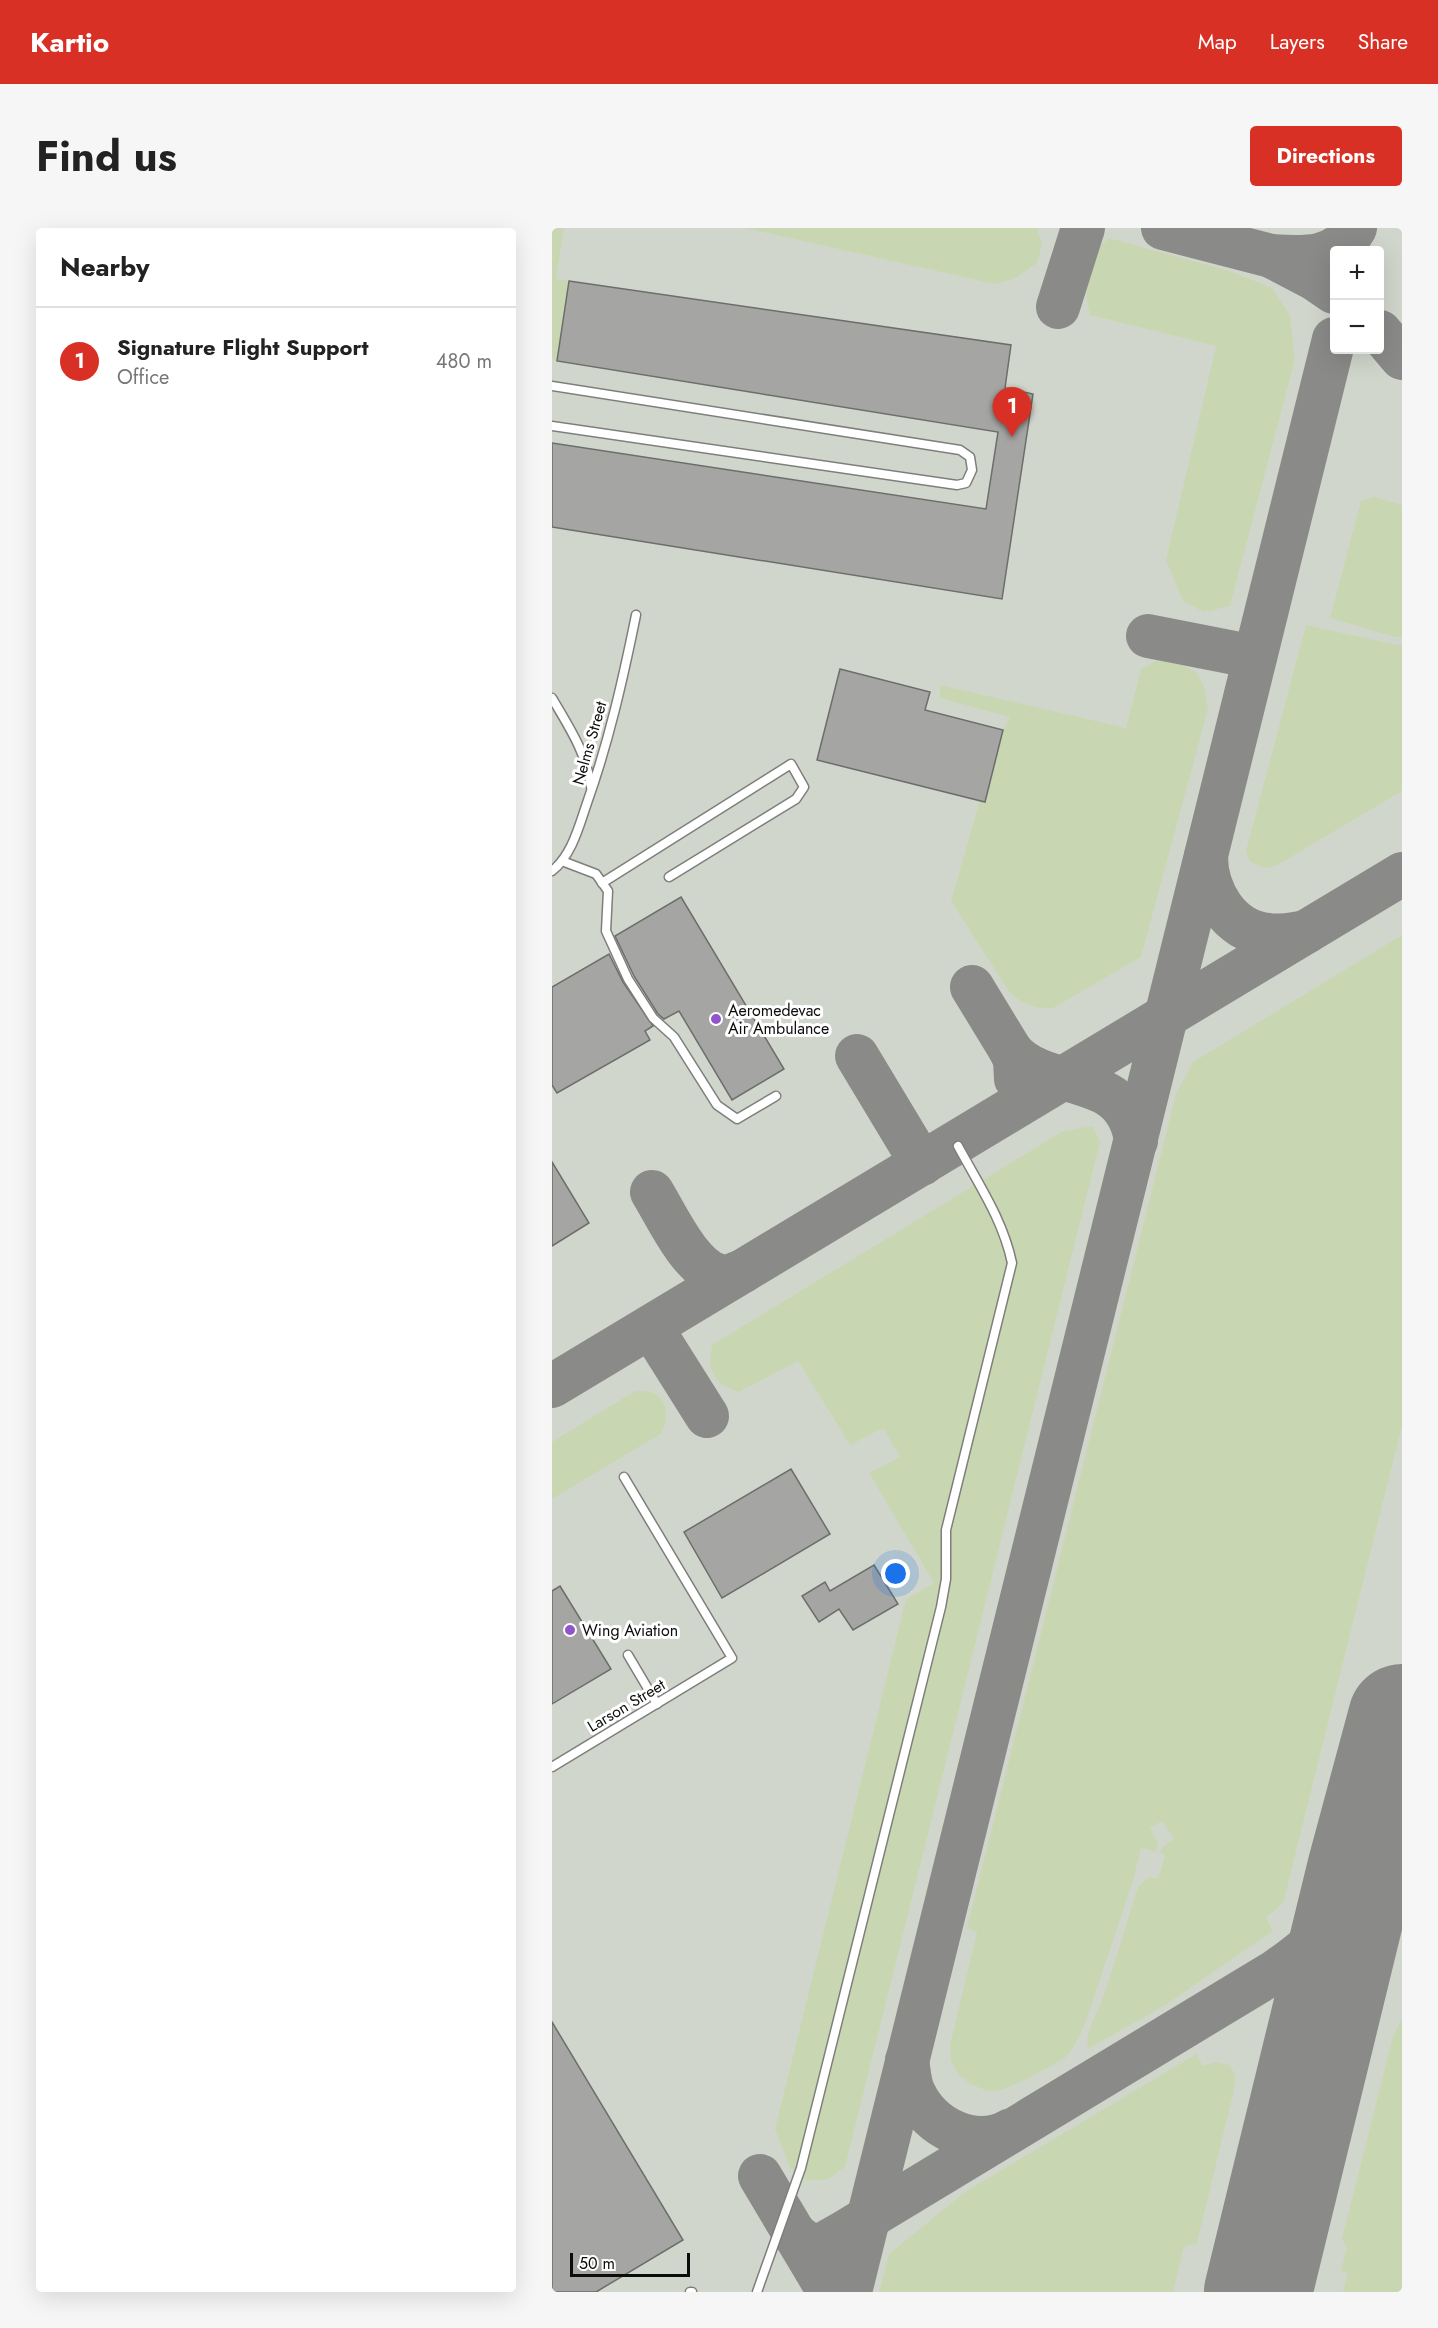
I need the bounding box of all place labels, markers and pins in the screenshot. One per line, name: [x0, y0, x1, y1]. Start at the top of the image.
pin: 1: [992, 388, 1032, 437]
place label: Aeromedevac Air Ambulance: [728, 999, 829, 1040]
marker: Aeromedevac Air Ambulance: [709, 1012, 723, 1026]
place label: Wing Aviation: [582, 1619, 678, 1642]
marker: Wing Aviation: [563, 1623, 577, 1637]

